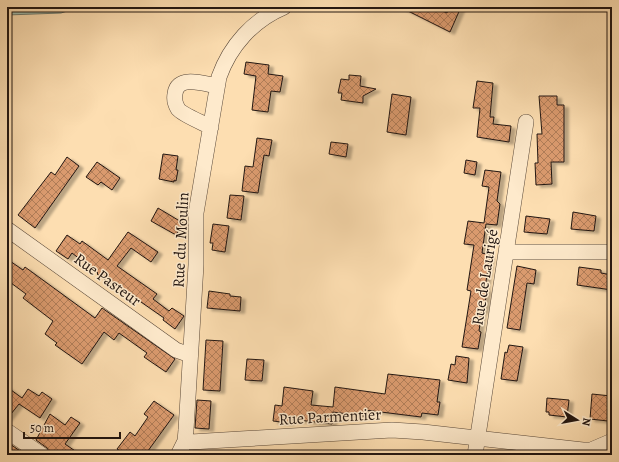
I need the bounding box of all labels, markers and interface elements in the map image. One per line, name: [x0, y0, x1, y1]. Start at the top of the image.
street label: Rue du Moulin: [168, 191, 195, 288]
street label: Rue de Laurigé: [467, 227, 503, 327]
street label: Rue Pasteur: [69, 248, 145, 312]
north arrow: [557, 400, 597, 440]
street label: Rue Parmentier: [278, 403, 382, 431]
scale bar: [24, 414, 120, 440]
text: N: [578, 416, 594, 427]
text: 50 m: [30, 420, 54, 436]

